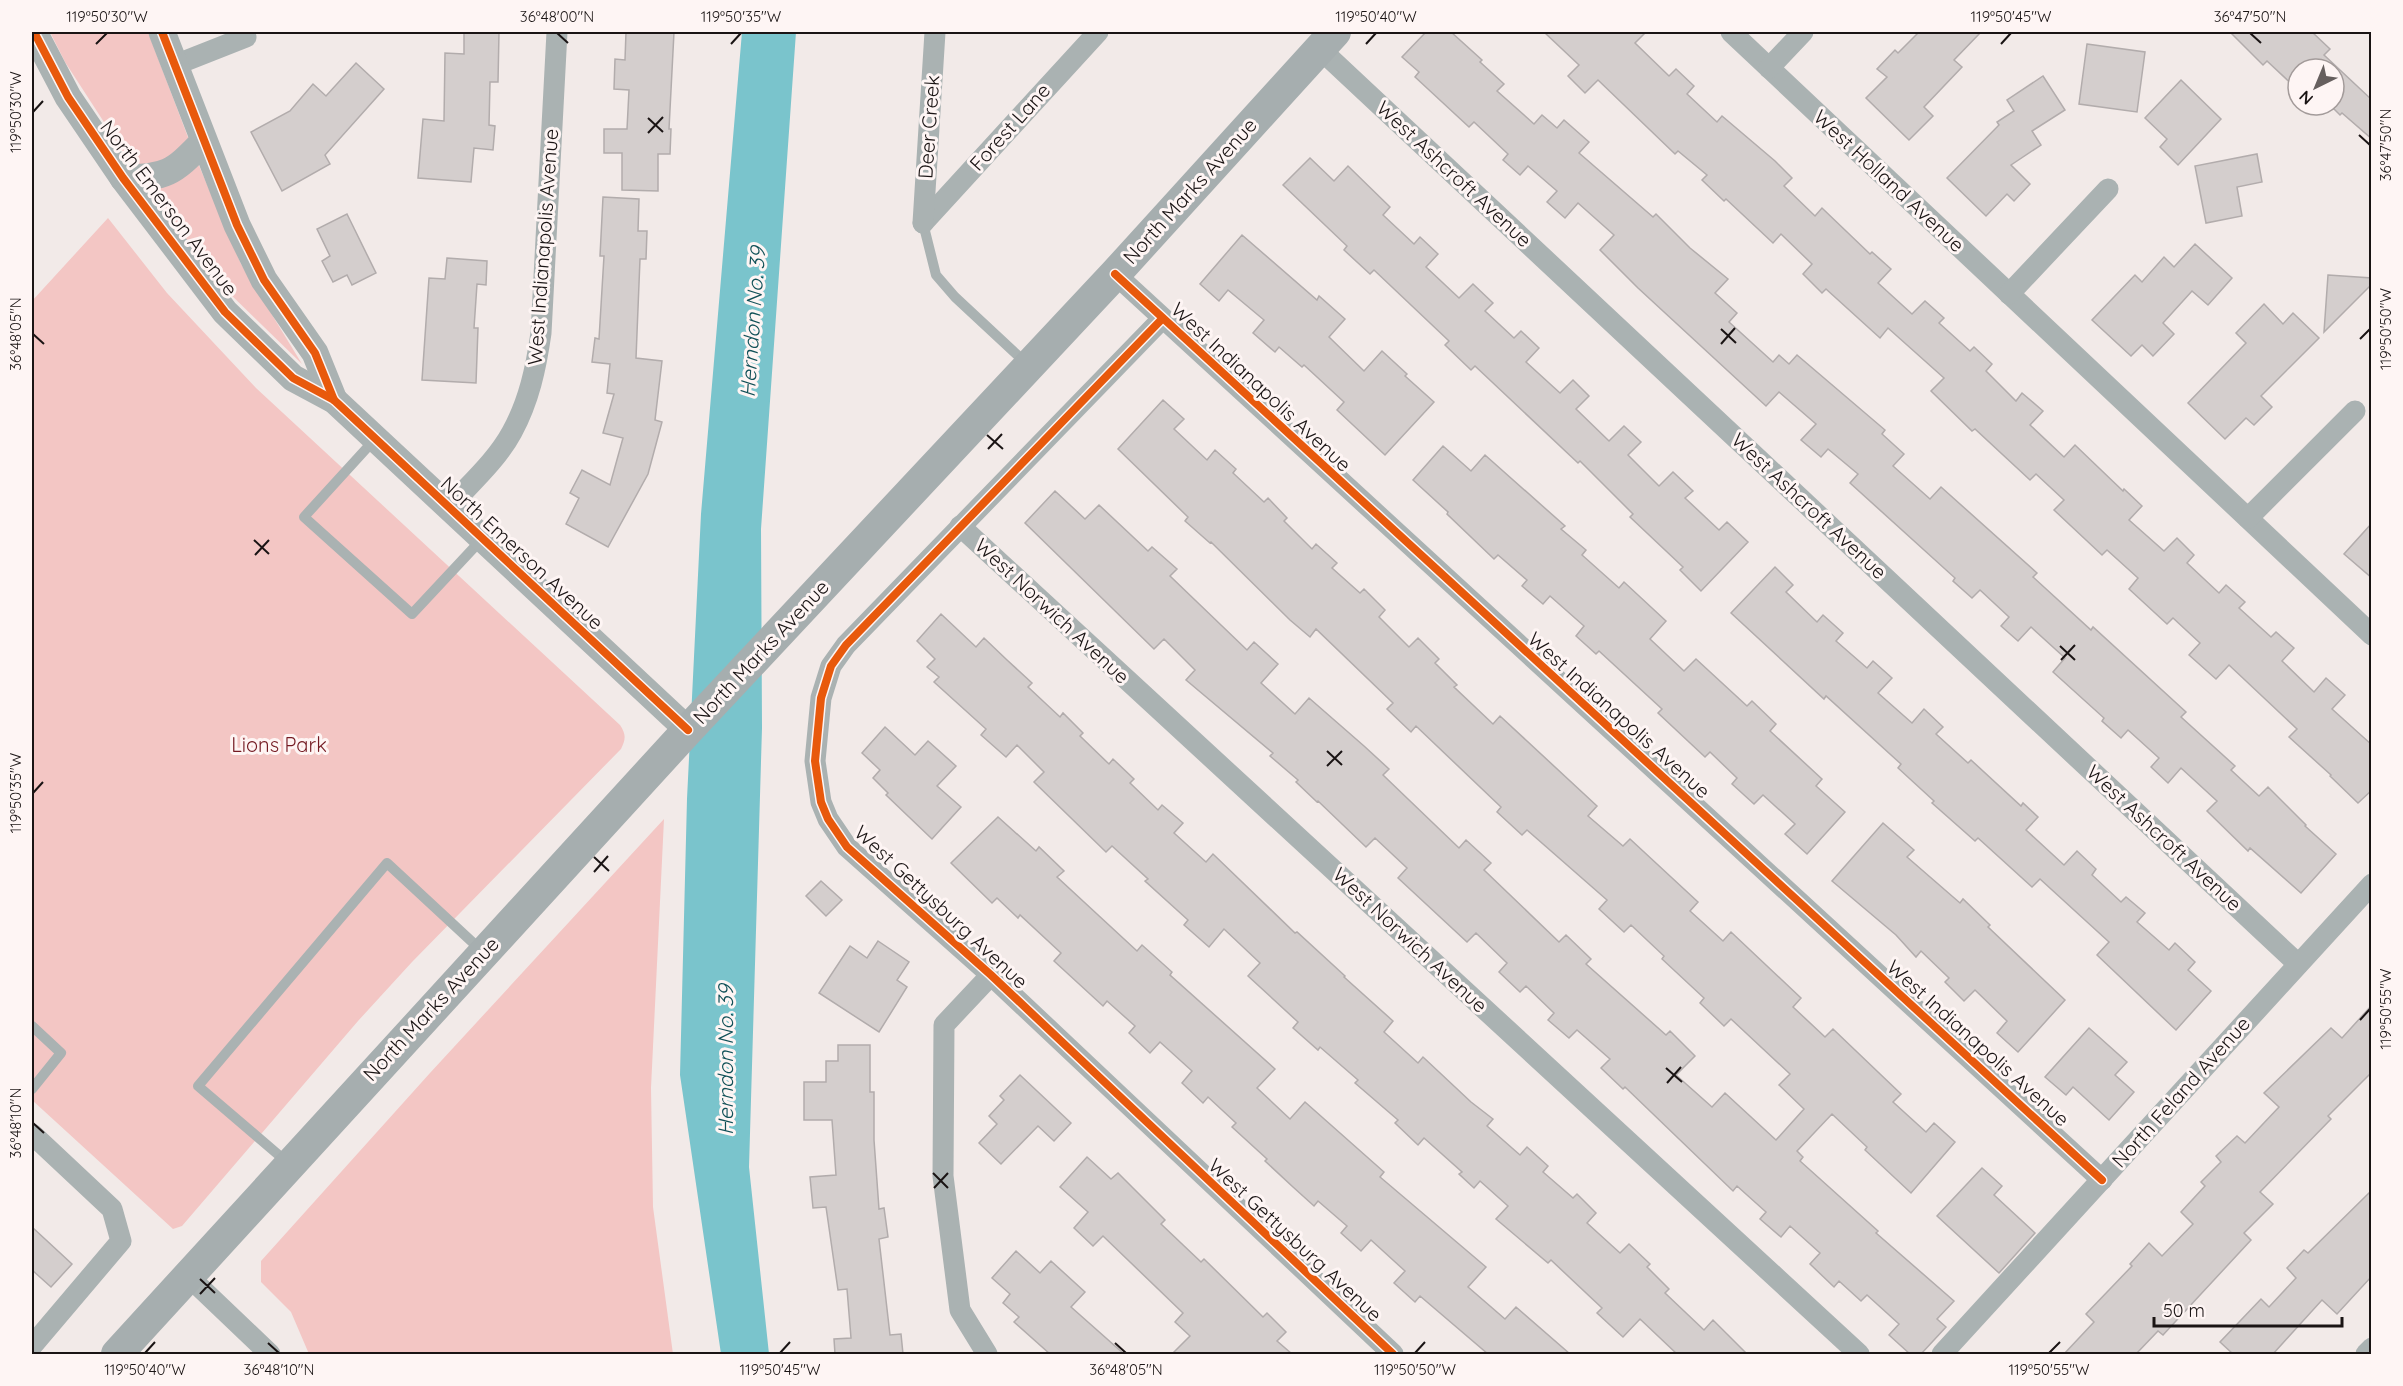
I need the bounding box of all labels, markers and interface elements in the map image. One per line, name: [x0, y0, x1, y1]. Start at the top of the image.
text: 119°50'30"W: [66, 7, 148, 26]
text: 36°48'00"N: [520, 7, 594, 26]
text: 119°50'35"W: [701, 7, 782, 26]
text: 119°50'40"W: [1335, 7, 1417, 26]
text: 119°50'45"W: [1971, 7, 2052, 26]
text: 36°47'50"N: [2214, 7, 2286, 26]
north arrow: [2286, 57, 2346, 117]
text: 119°50'30"W: [6, 71, 25, 153]
street label: Deer Creek: [912, 74, 945, 180]
street label: Forest Lane: [964, 78, 1055, 175]
text: N: [2295, 87, 2317, 109]
street label: West Ashcroft Avenue: [1371, 95, 1537, 252]
street label: West Holland Avenue: [1809, 104, 1970, 257]
text: 36°47'50"N: [2376, 109, 2395, 181]
street label: North Marks Avenue: [1117, 112, 1262, 269]
street label: North Emerson Avenue: [95, 115, 244, 300]
street label: West Indianapolis Avenue: [522, 128, 563, 366]
water label: Herndon No. 39: [734, 244, 770, 398]
text: 119°50'50"W: [2376, 288, 2395, 370]
text: 36°48'05"N: [6, 297, 25, 371]
street label: West Indianapolis Avenue: [1166, 297, 1357, 477]
street label: West Ashcroft Avenue: [1726, 427, 1892, 584]
street label: North Emerson Avenue: [436, 471, 609, 635]
street label: West Norwich Avenue: [970, 533, 1135, 689]
street label: North Marks Avenue: [687, 574, 834, 729]
street label: West Indianapolis Avenue: [1523, 626, 1716, 803]
park label: Lions Park: [231, 732, 327, 757]
text: 119°50'35"W: [6, 752, 25, 833]
street label: West Ashcroft Avenue: [2081, 759, 2247, 916]
street label: West Gettysburg Avenue: [849, 820, 1033, 994]
street label: West Norwich Avenue: [1328, 862, 1493, 1018]
street label: North Marks Avenue: [357, 931, 504, 1086]
street label: West Indianapolis Avenue: [1882, 954, 2075, 1131]
text: 119°50'55"W: [2376, 968, 2395, 1050]
water label: Herndon No. 39: [712, 982, 738, 1135]
street label: North Feland Avenue: [2106, 1011, 2255, 1172]
text: 36°48'10"N: [6, 1088, 25, 1158]
street label: West Gettysburg Avenue: [1203, 1153, 1387, 1327]
scale bar: [2154, 1290, 2342, 1328]
text: 50 m: [2163, 1299, 2205, 1322]
text: 119°50'40"W: [104, 1360, 186, 1379]
text: 36°48'10"N: [244, 1360, 314, 1379]
text: 119°50'45"W: [740, 1360, 821, 1379]
text: 36°48'05"N: [1089, 1360, 1163, 1379]
text: 119°50'50"W: [1374, 1360, 1456, 1379]
text: 119°50'55"W: [2008, 1360, 2090, 1379]

